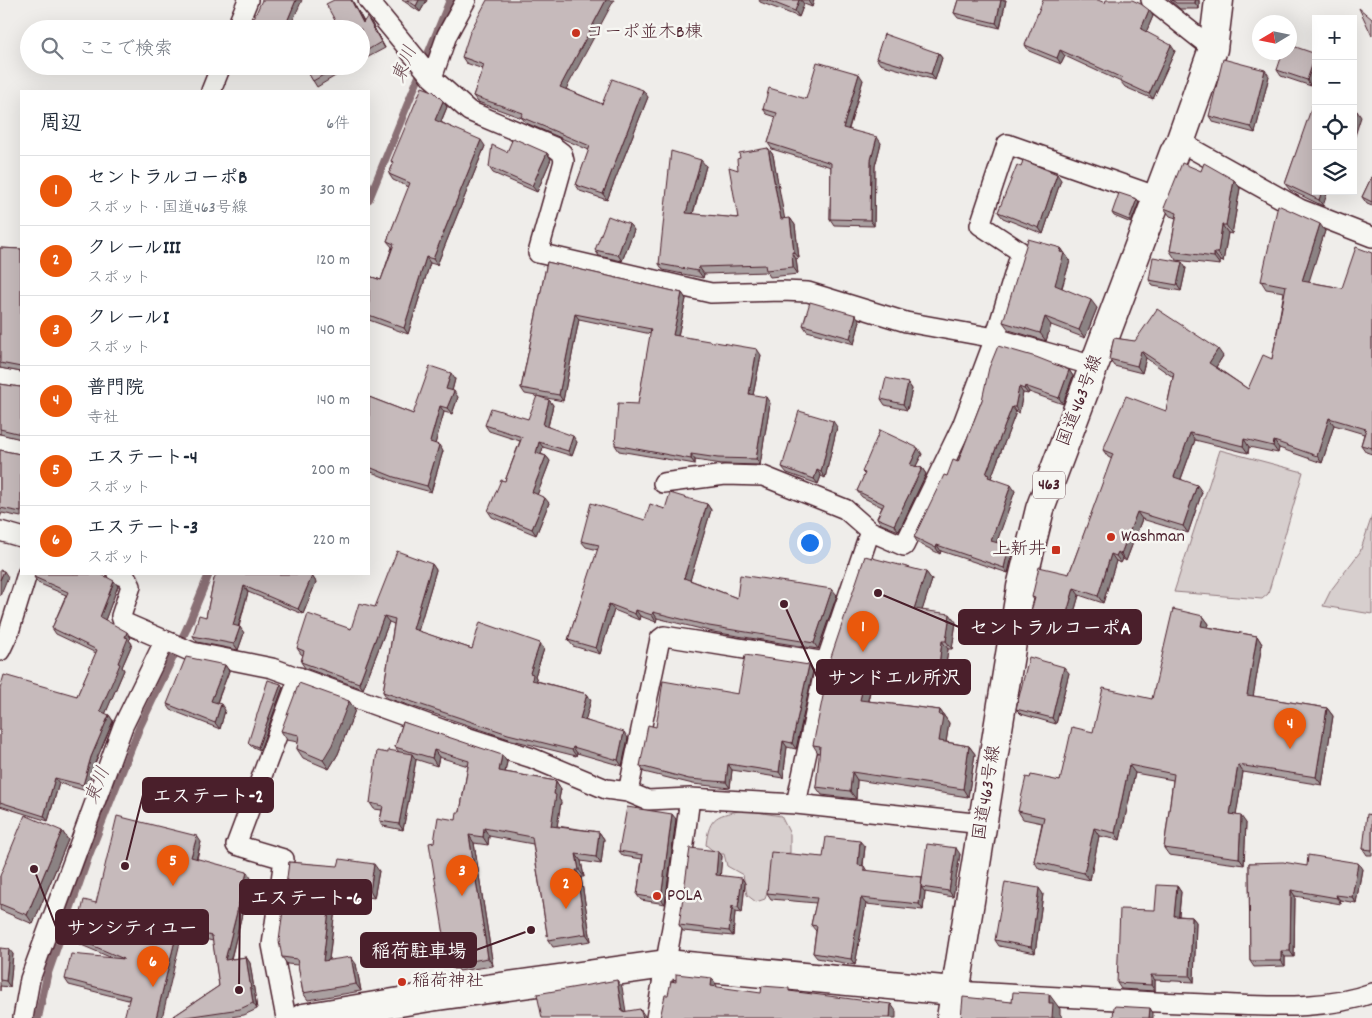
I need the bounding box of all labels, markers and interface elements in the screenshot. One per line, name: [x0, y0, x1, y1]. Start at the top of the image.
north arrow: [1252, 15, 1297, 60]
map controls: [1312, 15, 1357, 195]
button: +: [1312, 15, 1357, 60]
search box: [20, 20, 370, 75]
place label: コーポ並木B棟: [586, 21, 703, 46]
marker: コーポ並木B棟: [570, 27, 582, 39]
icon: search: [38, 34, 66, 62]
text: ここで検索: [78, 37, 173, 64]
water label: 東川: [386, 42, 426, 88]
button: −: [1312, 60, 1357, 105]
button: locate: [1312, 105, 1357, 150]
text: 周辺: [40, 110, 82, 140]
text: 6件: [326, 113, 350, 136]
button: layers: [1312, 150, 1357, 195]
text: セントラルコーポB: [87, 166, 247, 193]
text: 1: [54, 179, 58, 202]
text: 30 m: [320, 179, 350, 202]
text: スポット · 国道463号線: [87, 197, 248, 220]
text: クレールIII: [87, 236, 181, 263]
text: 2: [53, 249, 60, 272]
text: 120 m: [316, 249, 350, 272]
text: スポット: [87, 267, 151, 290]
text: クレールI: [87, 306, 169, 333]
text: 3: [52, 319, 60, 342]
text: 140 m: [316, 319, 350, 342]
text: スポット: [87, 337, 151, 360]
street label: 国道463号線: [1052, 352, 1110, 450]
text: 普門院: [87, 376, 144, 403]
text: 4: [53, 389, 59, 412]
text: 140 m: [316, 389, 350, 412]
text: 寺社: [87, 407, 119, 430]
text: エステート-4: [87, 446, 198, 473]
text: 5: [52, 459, 60, 482]
text: 200 m: [311, 459, 350, 482]
road number: 463: [1033, 472, 1065, 498]
text: スポット: [87, 477, 151, 500]
text: エステート-3: [87, 516, 198, 543]
place label: Washman: [1121, 525, 1185, 550]
text: 6: [52, 529, 60, 552]
text: 220 m: [313, 529, 350, 552]
your location: [797, 530, 823, 556]
marker: Washman: [1105, 531, 1117, 543]
place label: 上新井: [992, 538, 1046, 563]
marker: 上新井: [1050, 544, 1062, 556]
text: スポット: [87, 547, 151, 570]
callout: セントラルコーポA: [959, 610, 1141, 644]
pin: 1: [847, 611, 879, 652]
text: セントラルコーポA: [969, 617, 1131, 644]
callout: サンドエル所沢: [817, 660, 970, 694]
text: サンドエル所沢: [827, 667, 961, 694]
pin: 4: [1274, 708, 1306, 749]
street label: 国道463号線: [968, 743, 1008, 843]
water label: 東川: [79, 763, 119, 809]
callout: エステート-2: [143, 778, 273, 812]
text: エステート-2: [153, 785, 263, 812]
pin: 5: [157, 845, 189, 886]
pin: 3: [446, 855, 478, 896]
pin: 2: [550, 868, 582, 909]
callout: エステート-6: [240, 880, 371, 914]
place label: POLA: [667, 884, 703, 909]
text: エステート-6: [250, 887, 362, 914]
marker: POLA: [651, 890, 663, 902]
callout: サンシティユー: [56, 910, 208, 944]
text: サンシティユー: [66, 917, 198, 944]
callout: 稲荷駐車場: [361, 933, 476, 967]
text: 稲荷駐車場: [371, 940, 467, 967]
pin: 6: [137, 946, 169, 987]
place label: 稲荷神社: [412, 970, 484, 995]
marker: 稲荷神社: [396, 976, 408, 988]

